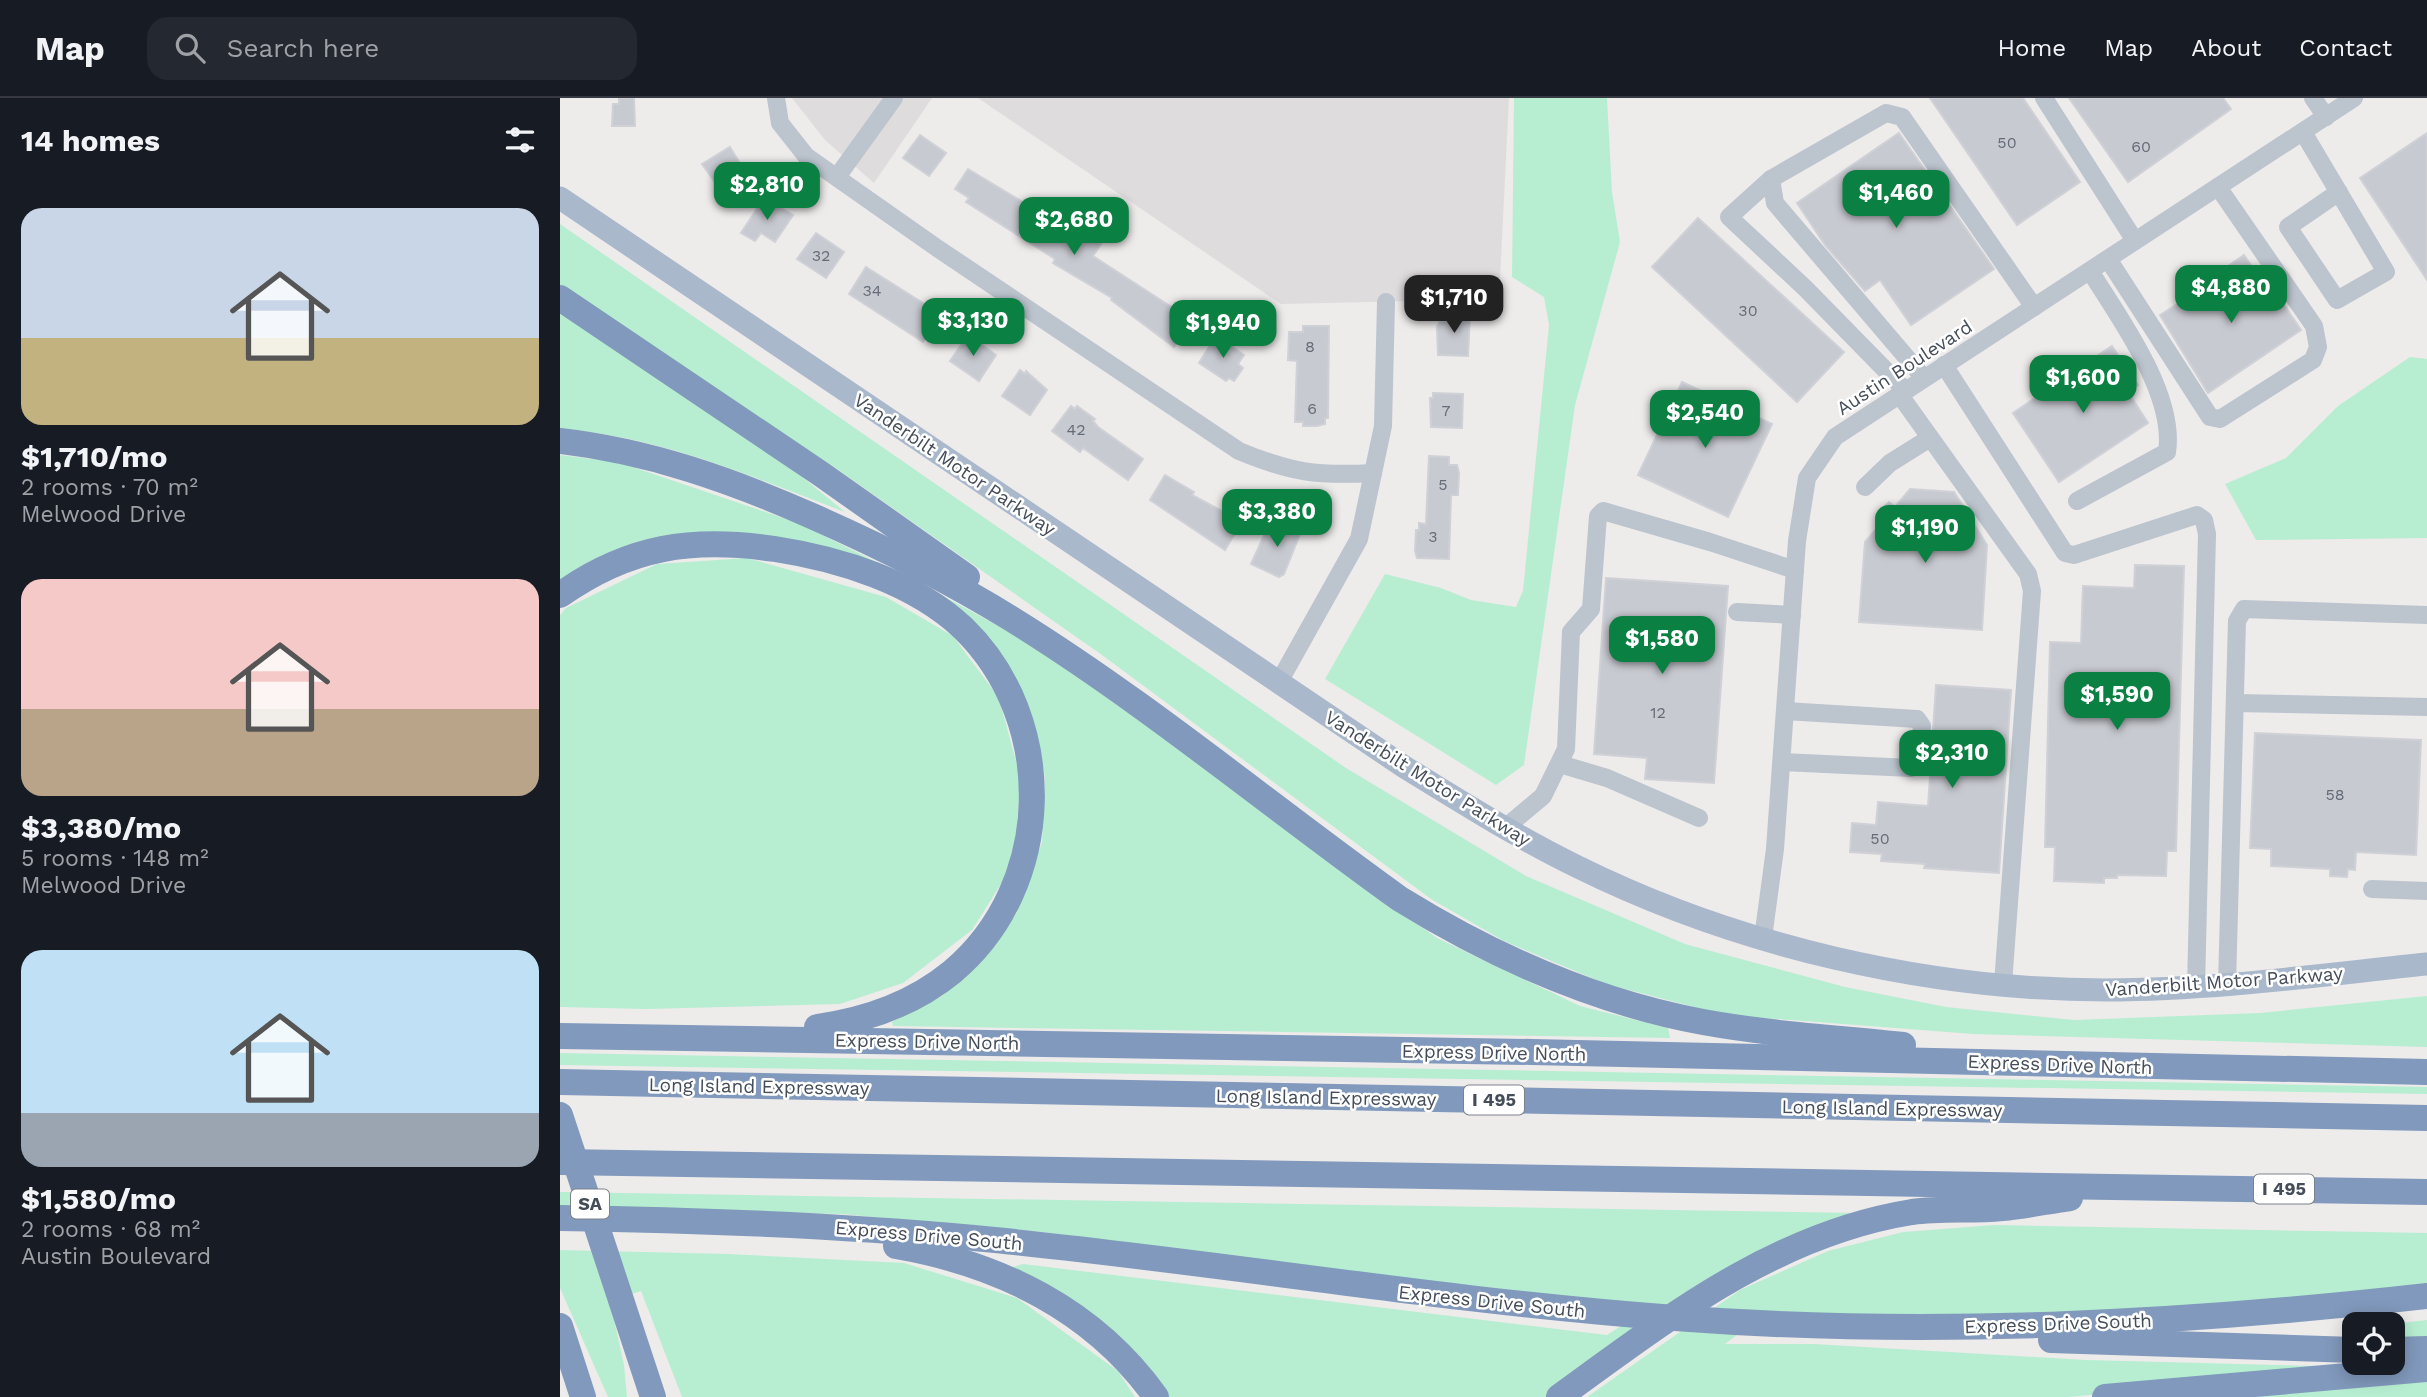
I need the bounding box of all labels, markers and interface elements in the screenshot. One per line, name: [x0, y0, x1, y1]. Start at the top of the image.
search box: [147, 17, 637, 80]
text: Map: [35, 29, 105, 68]
icon: search: [171, 29, 209, 67]
text: Search here: [227, 33, 379, 63]
text: Home: [1998, 34, 2066, 62]
text: Map: [2104, 34, 2153, 62]
text: About: [2191, 34, 2261, 62]
text: Contact: [2299, 34, 2392, 62]
icon: filters: [501, 121, 539, 159]
text: 14 homes: [21, 123, 160, 158]
house number: 50: [1997, 133, 2017, 152]
house number: 60: [2131, 137, 2151, 156]
pin: $2,810: [710, 162, 824, 222]
pin: $1,460: [1839, 170, 1953, 230]
text: $2,810: [730, 171, 804, 198]
text: $1,460: [1858, 179, 1934, 206]
pin: $2,680: [1017, 198, 1131, 257]
text: $2,680: [1035, 206, 1113, 233]
house number: 32: [812, 246, 830, 265]
icon: home: [217, 253, 343, 379]
pin: $4,880: [2174, 266, 2288, 325]
text: $4,880: [2191, 274, 2271, 301]
pin: $1,710: [1397, 275, 1511, 335]
house number: 34: [862, 281, 882, 300]
text: $1,710: [1420, 284, 1488, 311]
pin: $3,130: [916, 299, 1030, 358]
pin: $1,940: [1166, 300, 1280, 360]
house number: 30: [1738, 301, 1758, 320]
text: $3,130: [937, 307, 1009, 334]
text: $1,940: [1185, 309, 1261, 336]
street label: Austin Boulevard: [1832, 315, 1976, 420]
house number: 8: [1305, 337, 1315, 356]
pin: $1,600: [2026, 356, 2140, 415]
text: $1,600: [2046, 364, 2120, 391]
street label: Vanderbilt Motor Parkway: [850, 388, 1060, 541]
pin: $2,540: [1648, 390, 1762, 450]
house number: 6: [1307, 399, 1317, 418]
text: $2,540: [1666, 399, 1744, 426]
house number: 7: [1442, 401, 1451, 420]
house number: 42: [1066, 420, 1086, 439]
text: $1,710/mo: [21, 439, 168, 474]
text: 2 rooms · 70 m²: [21, 474, 198, 501]
house number: 5: [1438, 475, 1448, 494]
pin: $3,380: [1220, 490, 1334, 549]
text: $3,380: [1238, 498, 1316, 525]
text: Melwood Drive: [21, 501, 186, 528]
pin: $1,190: [1868, 505, 1982, 565]
text: $1,190: [1891, 514, 1959, 541]
house number: 3: [1428, 527, 1438, 546]
pin: $1,580: [1605, 616, 1719, 676]
icon: home: [217, 624, 343, 750]
text: $1,580: [1625, 625, 1699, 652]
pin: $1,590: [2060, 672, 2174, 732]
text: $1,590: [2080, 681, 2154, 708]
house number: 12: [1650, 703, 1666, 722]
street label: Vanderbilt Motor Parkway: [1321, 706, 1535, 851]
pin: $2,310: [1895, 730, 2009, 790]
text: $2,310: [1915, 739, 1989, 766]
house number: 58: [2325, 785, 2345, 804]
text: $3,380/mo: [21, 810, 181, 845]
house number: 50: [1870, 829, 1890, 848]
text: 5 rooms · 148 m²: [21, 845, 209, 872]
text: Melwood Drive: [21, 872, 186, 899]
street label: Vanderbilt Motor Parkway: [2104, 962, 2344, 1001]
icon: home: [217, 995, 343, 1121]
street label: Express Drive North: [834, 1028, 1020, 1055]
street label: Express Drive North: [1401, 1039, 1587, 1066]
street label: Express Drive North: [1967, 1050, 2153, 1079]
street label: Long Island Expressway: [648, 1073, 870, 1100]
street label: Long Island Expressway: [1215, 1084, 1437, 1111]
road number: I 495: [1464, 1085, 1524, 1114]
street label: Long Island Expressway: [1781, 1095, 2003, 1122]
road number: I 495: [2254, 1174, 2314, 1204]
text: $1,580/mo: [21, 1181, 176, 1216]
road number: SA: [571, 1190, 609, 1218]
text: 2 rooms · 68 m²: [21, 1216, 200, 1243]
street label: Express Drive South: [834, 1216, 1024, 1255]
text: Austin Boulevard: [21, 1243, 211, 1270]
street label: Express Drive South: [1397, 1280, 1587, 1323]
street label: Express Drive South: [1964, 1309, 2152, 1338]
map controls: [2342, 1312, 2405, 1375]
button: locate: [2342, 1312, 2405, 1375]

